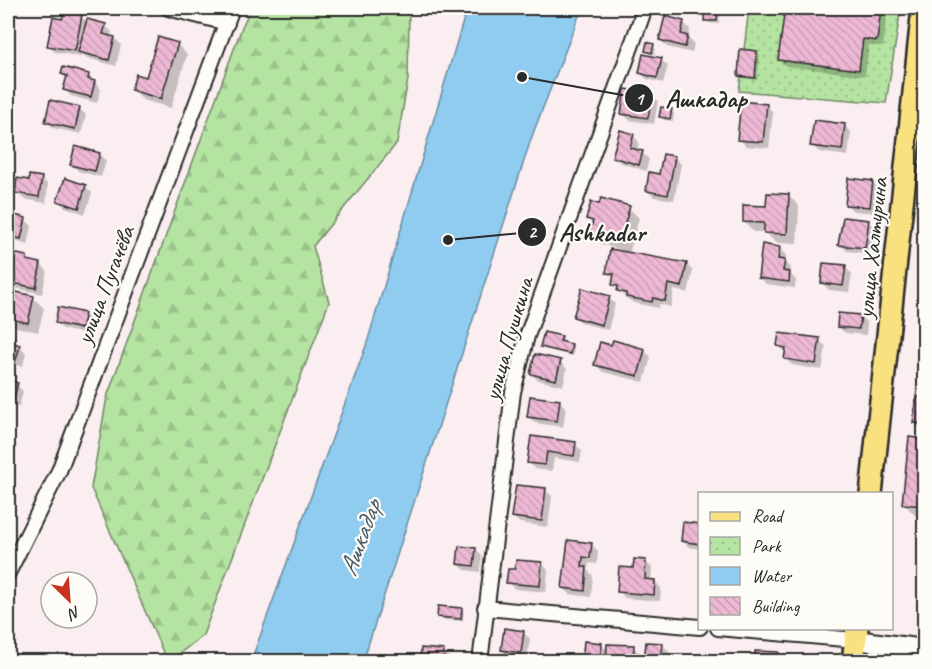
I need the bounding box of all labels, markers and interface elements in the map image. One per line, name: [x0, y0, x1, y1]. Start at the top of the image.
callout: Ашкадар: [624, 76, 759, 120]
text: Ашкадар: [665, 82, 749, 115]
text: 1: [635, 88, 645, 110]
street label: улица Халтурина: [849, 175, 894, 322]
callout: Ashkadar: [517, 210, 657, 254]
text: Ashkadar: [559, 216, 648, 249]
street label: улица Пугачёва: [68, 220, 142, 350]
text: 2: [528, 221, 538, 243]
street label: улица Пушкина: [476, 272, 540, 406]
legend: [698, 492, 893, 630]
water label: Ашкадар: [331, 493, 390, 580]
text: Road: [752, 505, 785, 527]
text: Park: [752, 535, 782, 557]
text: Water: [752, 565, 793, 587]
north arrow: [39, 570, 99, 630]
text: Building: [752, 595, 801, 617]
text: N: [63, 602, 84, 625]

